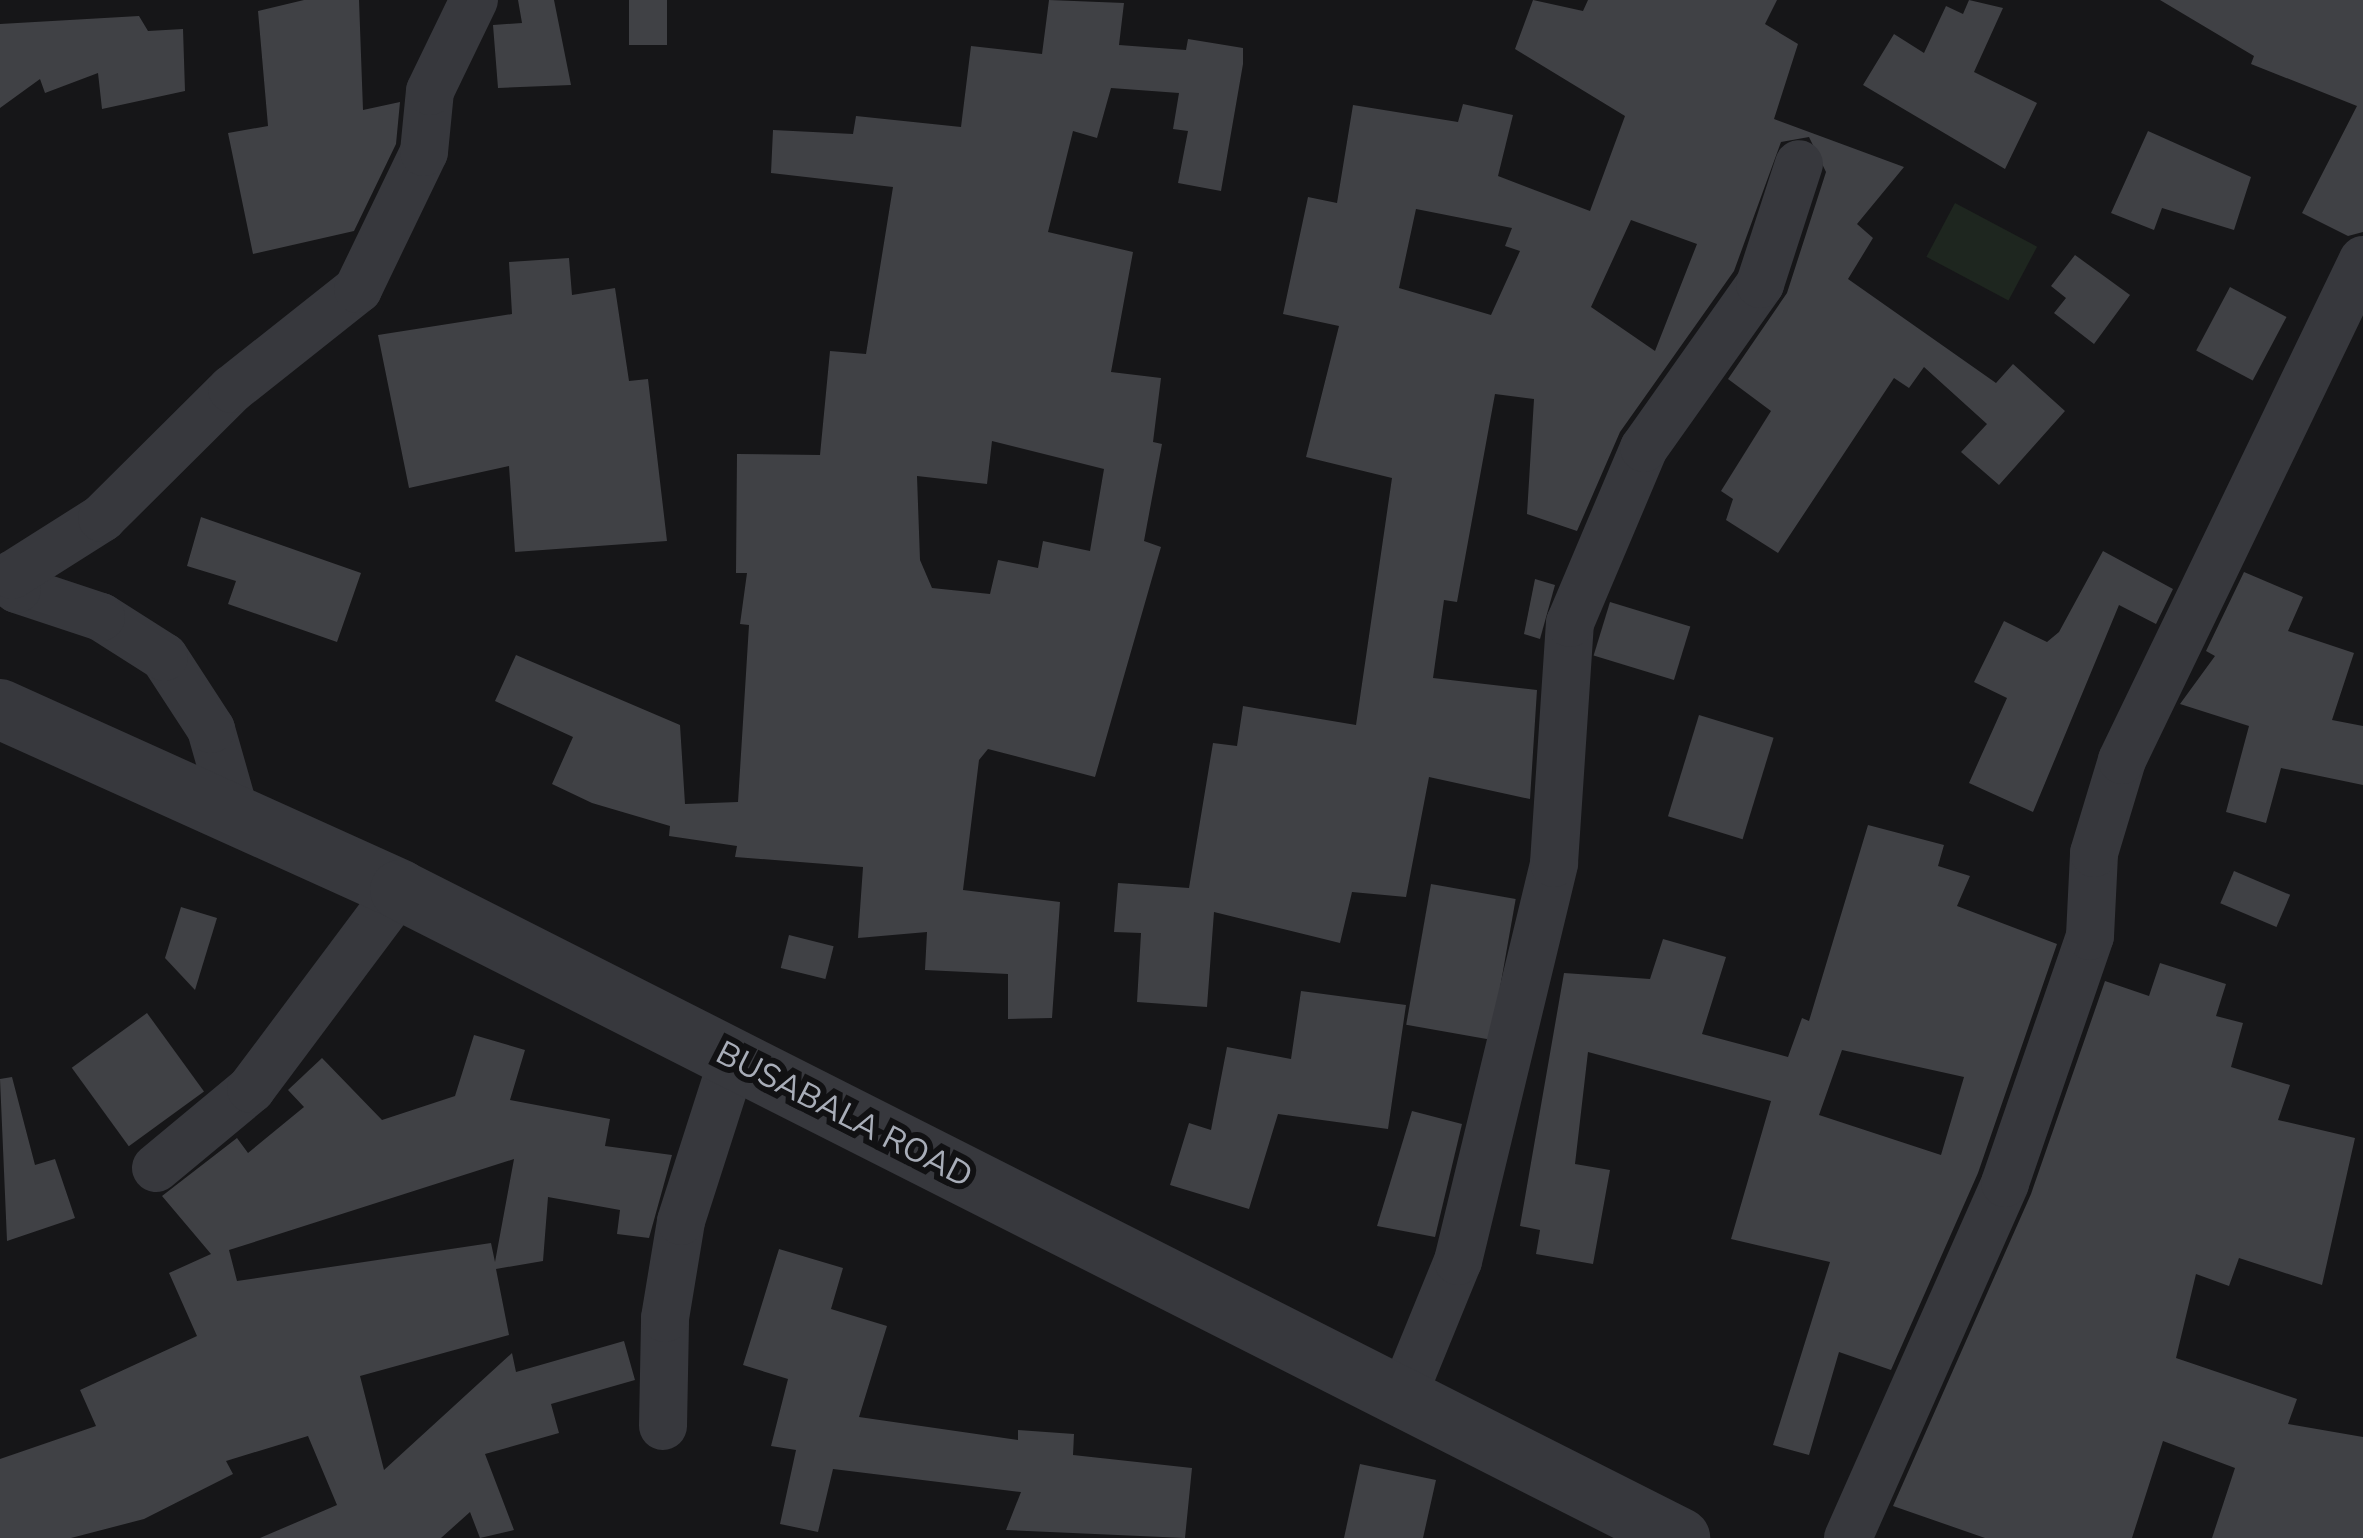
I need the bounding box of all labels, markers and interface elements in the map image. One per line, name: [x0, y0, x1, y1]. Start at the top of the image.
street label: BUSABALA ROAD: [709, 1033, 979, 1197]

